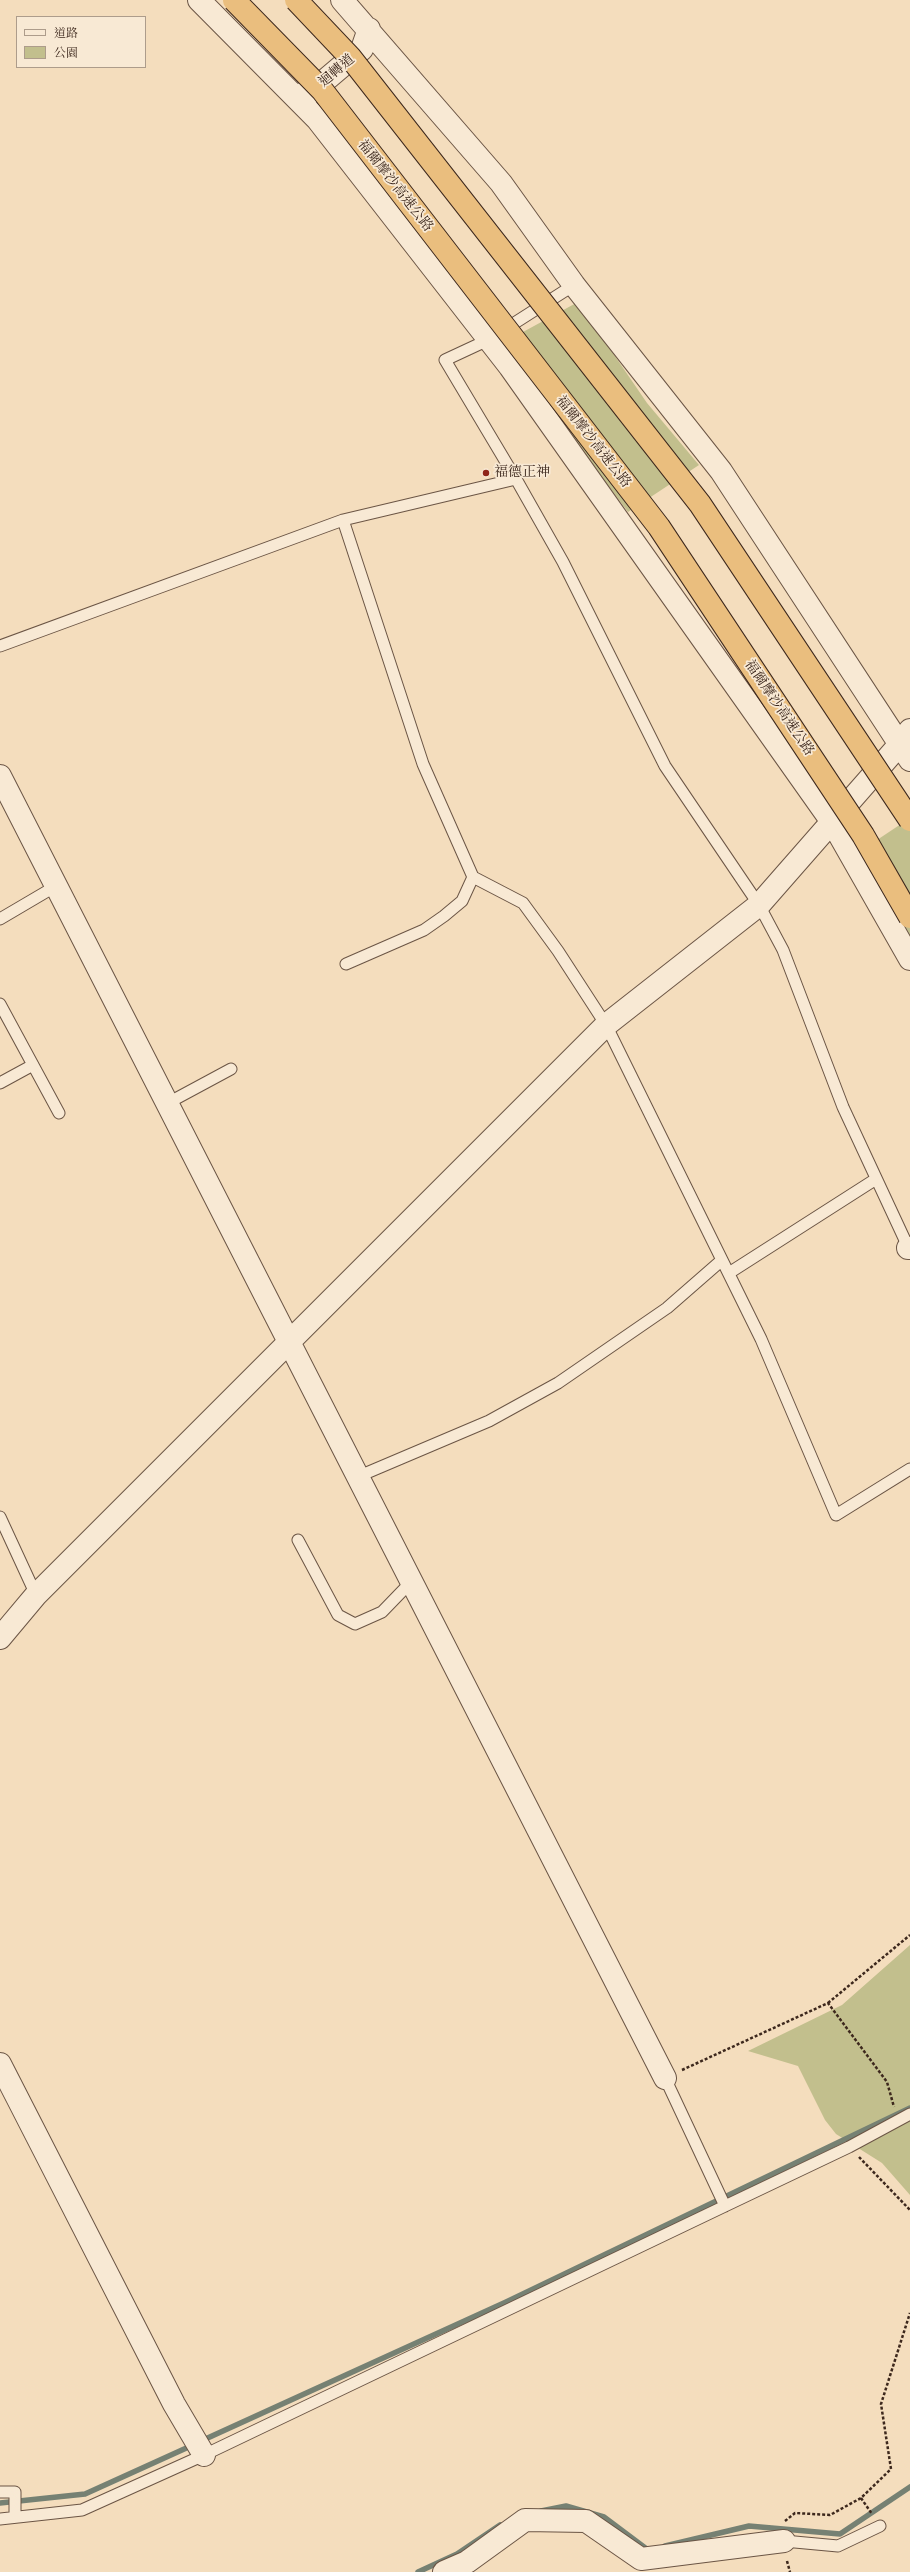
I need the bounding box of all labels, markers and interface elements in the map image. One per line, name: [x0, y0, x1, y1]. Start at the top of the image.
legend: [16, 16, 146, 68]
text: 道路: [54, 25, 78, 41]
text: 公園: [54, 45, 78, 61]
street label: 迴轉道: [316, 51, 358, 91]
street label: 福爾摩沙高速公路: [354, 137, 436, 235]
street label: 福爾摩沙高速公路: [552, 393, 634, 491]
place label: 福德正神: [494, 465, 550, 481]
marker: 福德正神: [481, 468, 491, 478]
street label: 福爾摩沙高速公路: [741, 657, 817, 759]

